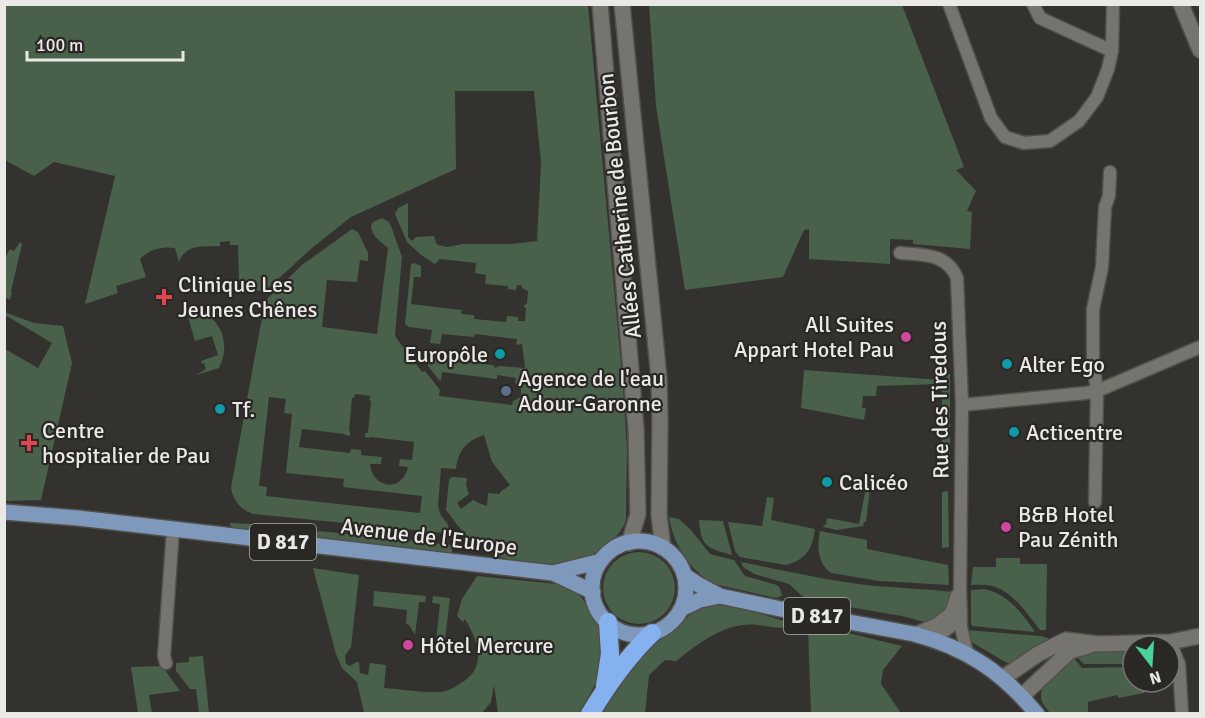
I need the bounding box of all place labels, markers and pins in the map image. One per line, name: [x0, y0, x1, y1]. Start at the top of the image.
place label: Clinique Les Jeunes Chênes: [178, 271, 317, 323]
marker: Clinique Les Jeunes Chênes: [155, 288, 173, 306]
place label: All Suites Appart Hotel Pau: [734, 311, 894, 363]
marker: All Suites Appart Hotel Pau: [899, 330, 913, 344]
place label: Europôle: [404, 341, 488, 368]
marker: Europôle: [493, 347, 507, 361]
place label: Alter Ego: [1019, 351, 1105, 378]
marker: Alter Ego: [1000, 357, 1014, 371]
place label: Agence de l'eau Adour-Garonne: [518, 365, 664, 417]
marker: Agence de l'eau Adour-Garonne: [499, 384, 513, 398]
place label: Tf.: [232, 396, 255, 423]
marker: Tf.: [213, 402, 227, 416]
place label: Centre hospitalier de Pau: [42, 417, 210, 469]
place label: Acticentre: [1026, 419, 1123, 446]
marker: Acticentre: [1007, 425, 1021, 439]
marker: Centre hospitalier de Pau: [20, 434, 38, 452]
place label: Calicéo: [839, 469, 908, 496]
marker: Calicéo: [820, 475, 834, 489]
place label: B&B Hotel Pau Zénith: [1018, 501, 1118, 553]
marker: B&B Hotel Pau Zénith: [999, 520, 1013, 534]
place label: Hôtel Mercure: [420, 632, 553, 659]
marker: Hôtel Mercure: [401, 638, 415, 652]

